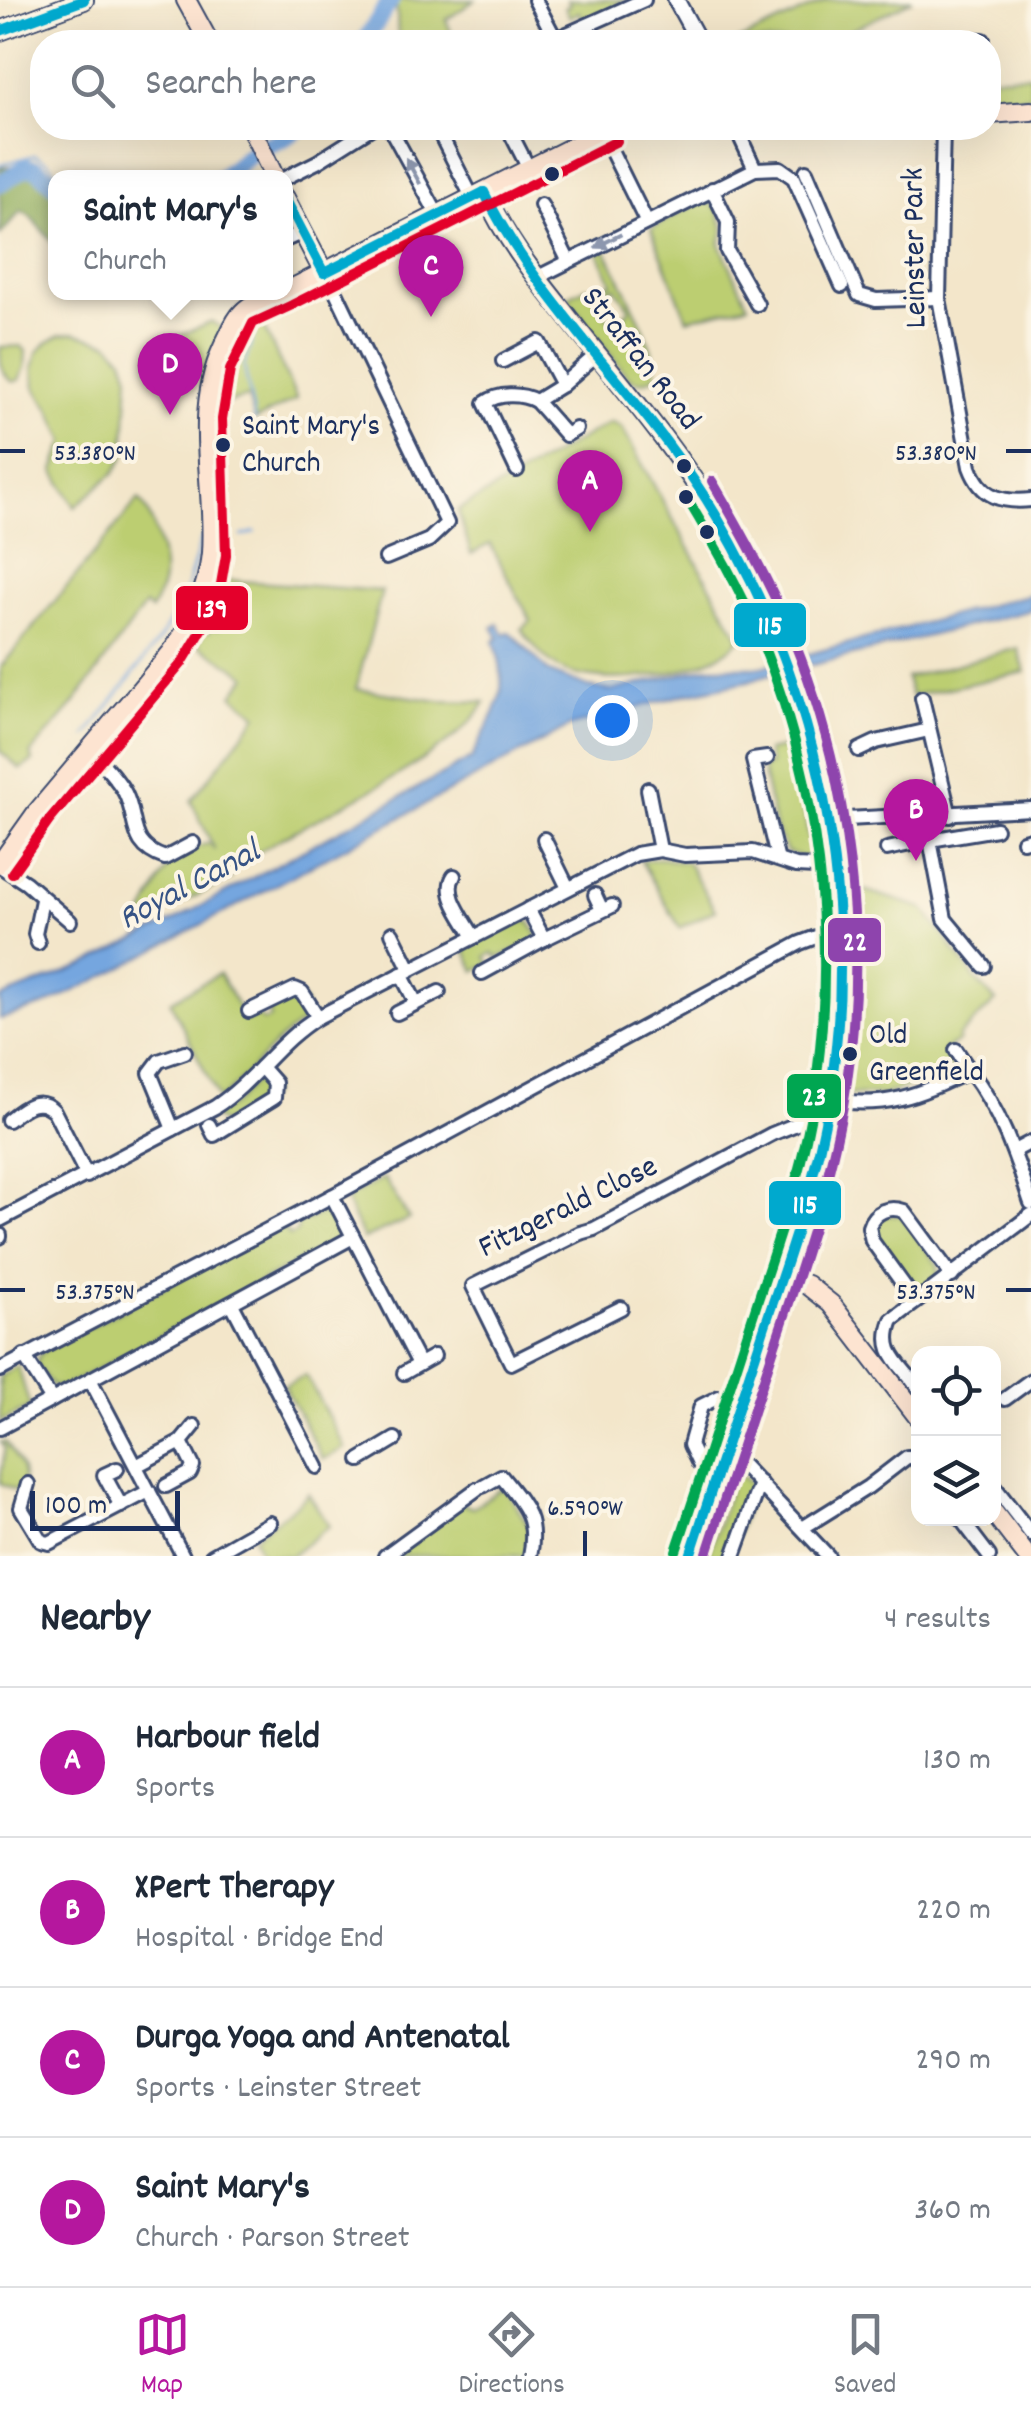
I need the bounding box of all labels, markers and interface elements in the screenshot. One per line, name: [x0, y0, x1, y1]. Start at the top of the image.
search box: [30, 30, 1001, 140]
icon: search: [65, 58, 120, 113]
text: Search here: [145, 58, 317, 113]
one-way arrow: [405, 157, 423, 185]
unlabelled marker: [542, 164, 562, 184]
street label: Leinster Park: [893, 167, 941, 329]
popup: [48, 170, 293, 300]
text: Saint Mary's: [83, 185, 258, 240]
one-way arrow: [593, 232, 622, 249]
pin: C: [398, 234, 464, 317]
text: Church: [83, 240, 167, 286]
street label: Straffan Road: [568, 278, 710, 442]
pin: D: [138, 332, 202, 415]
place label: Saint Mary's Church: [242, 407, 380, 487]
marker: Saint Mary's Church: [213, 435, 233, 455]
text: 53.380°N: [54, 437, 136, 473]
text: 53.380°N: [895, 437, 977, 473]
pin: A: [558, 450, 622, 532]
unlabelled marker: [674, 456, 694, 476]
unlabelled marker: [676, 487, 696, 507]
unlabelled marker: [697, 522, 717, 542]
line badge: 139: [174, 584, 250, 632]
text: 139: [196, 592, 228, 632]
line badge: 115: [732, 601, 808, 649]
text: 115: [757, 609, 783, 649]
your location: [587, 695, 638, 746]
pin: B: [884, 778, 948, 861]
water label: Royal Canal: [110, 827, 272, 945]
line badge: 22: [826, 916, 883, 964]
text: 22: [843, 925, 867, 965]
place label: Old Greenfield: [869, 1016, 984, 1096]
marker: Old Greenfield: [840, 1044, 860, 1064]
line badge: 23: [785, 1072, 843, 1120]
text: 23: [802, 1080, 826, 1120]
street label: Fitzgerald Close: [472, 1146, 666, 1272]
line badge: 115: [767, 1179, 843, 1227]
text: 115: [792, 1188, 818, 1228]
text: 53.375°N: [55, 1276, 135, 1312]
text: 53.375°N: [896, 1276, 976, 1312]
map controls: [911, 1346, 1001, 1526]
button: locate: [911, 1346, 1001, 1436]
button: layers: [911, 1436, 1001, 1526]
scale bar: [30, 1486, 180, 1530]
text: 100 m: [45, 1488, 107, 1528]
text: 6.590°W: [547, 1492, 623, 1528]
text: Nearby: [40, 1591, 150, 1651]
text: 4 results: [884, 1598, 991, 1644]
text: Harbour field: [135, 1712, 320, 1767]
text: A: [64, 1739, 81, 1785]
text: 130 m: [923, 1739, 991, 1785]
text: Sports: [135, 1767, 215, 1813]
text: XPert Therapy: [135, 1862, 333, 1917]
text: B: [65, 1889, 80, 1935]
text: 220 m: [916, 1889, 991, 1935]
text: Hospital · Bridge End: [135, 1917, 384, 1963]
text: Durga Yoga and Antenatal: [135, 2012, 509, 2067]
text: C: [65, 2039, 80, 2085]
text: 290 m: [916, 2039, 991, 2085]
text: Sports · Leinster Street: [135, 2067, 421, 2113]
text: Saint Mary's: [135, 2162, 310, 2217]
text: D: [64, 2189, 81, 2235]
text: 360 m: [914, 2189, 991, 2235]
text: Church · Parson Street: [135, 2217, 410, 2263]
tab: Map: [135, 2307, 190, 2407]
tab: Directions: [459, 2307, 565, 2407]
tab: Saved: [834, 2307, 896, 2407]

